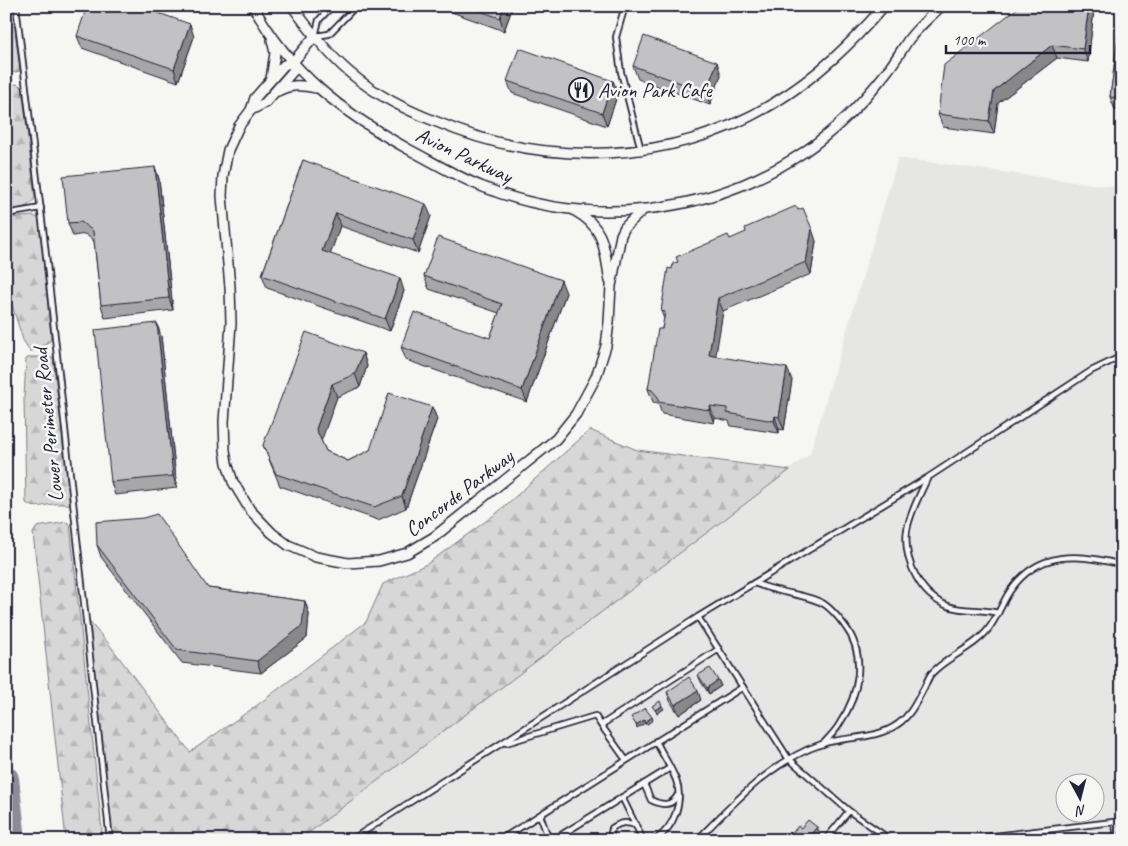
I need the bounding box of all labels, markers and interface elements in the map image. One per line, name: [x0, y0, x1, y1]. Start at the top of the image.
scale bar: [946, 22, 1089, 54]
text: 100 m: [953, 31, 987, 50]
restaurant icon: Avion Park Cafe: [568, 77, 594, 103]
place label: Avion Park Cafe: [598, 77, 713, 103]
street label: Avion Parkway: [412, 121, 518, 189]
street label: Lower Perimeter Road: [27, 343, 69, 503]
street label: Concorde Parkway: [400, 443, 520, 542]
north arrow: [1056, 774, 1106, 824]
text: N: [1074, 801, 1087, 820]

